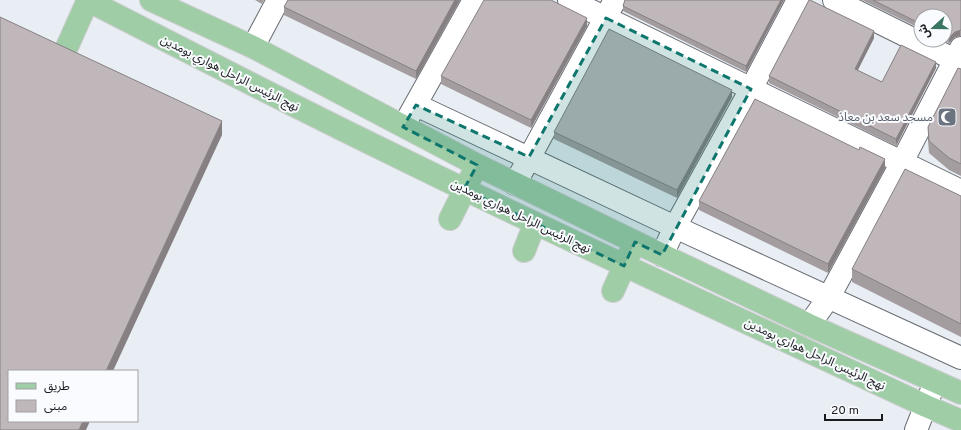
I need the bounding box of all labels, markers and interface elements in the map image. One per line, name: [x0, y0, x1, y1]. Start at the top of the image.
north arrow: [913, 8, 953, 48]
text: ش: [915, 22, 934, 41]
street label: نهج الرئيس الراحل هواري بومدين: [157, 32, 302, 117]
mosque icon: مسجد سعد بن معاذ: [936, 106, 958, 128]
place label: مسجد سعد بن معاذ: [838, 110, 933, 126]
street label: نهج الرئيس الراحل هواري بومدين: [448, 176, 593, 258]
street label: نهج الرئيس الراحل هواري بومدين: [741, 315, 888, 395]
legend: [8, 370, 138, 422]
text: طريق: [44, 379, 70, 395]
scale bar: [825, 396, 882, 422]
text: مبنى: [44, 399, 67, 415]
text: 20 m: [831, 403, 859, 419]

